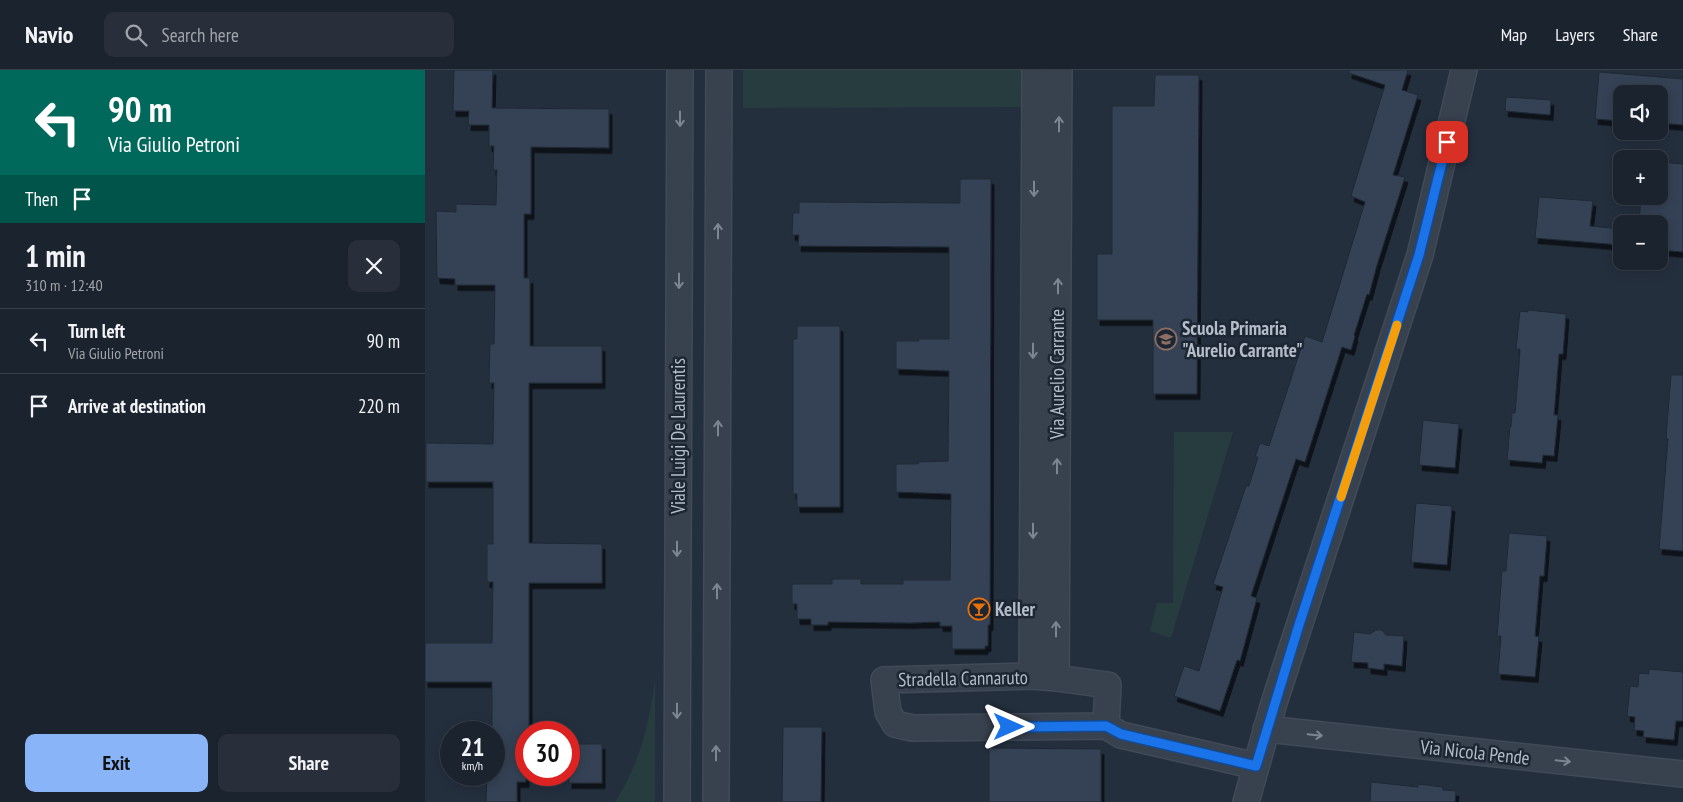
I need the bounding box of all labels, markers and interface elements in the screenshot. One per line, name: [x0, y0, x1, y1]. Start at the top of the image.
search box: [104, 12, 454, 57]
text: Navio: [25, 19, 74, 50]
icon: search: [122, 21, 150, 49]
text: Search here: [162, 23, 239, 47]
text: Map: [1501, 23, 1527, 46]
text: Layers: [1555, 23, 1595, 46]
text: Share: [1623, 23, 1658, 46]
map controls: [1613, 85, 1668, 270]
button: sound: [1613, 85, 1668, 140]
text: 90 m: [108, 86, 172, 132]
icon: left: [25, 90, 90, 155]
one-way arrow: [675, 110, 685, 126]
one-way arrow: [1054, 116, 1063, 132]
pin: [1426, 121, 1468, 163]
icon: arrive: [1433, 128, 1461, 156]
text: Via Giulio Petroni: [108, 130, 240, 158]
button: +: [1613, 150, 1668, 205]
one-way arrow: [1029, 180, 1039, 196]
icon: arrive: [68, 185, 96, 213]
text: Then: [25, 187, 58, 211]
button: −: [1613, 215, 1668, 270]
one-way arrow: [713, 223, 723, 240]
text: 1 min: [25, 236, 86, 275]
button: close: [348, 240, 400, 292]
one-way arrow: [674, 272, 684, 289]
text: 310 m · 12:40: [25, 275, 103, 295]
one-way arrow: [1053, 279, 1063, 295]
street label: Via Aurelio Carrante: [1045, 309, 1069, 440]
place label: Scuola Primaria "Aurelio Carrante": [1182, 316, 1303, 362]
text: Turn left: [68, 319, 125, 343]
icon: left: [25, 327, 53, 355]
school or university icon: Scuola Primaria "Aurelio Carrante": [1154, 327, 1178, 351]
text: 90 m: [367, 329, 400, 353]
one-way arrow: [1028, 342, 1038, 359]
text: Via Giulio Petroni: [68, 343, 164, 363]
street label: Viale Luigi De Laurentis: [666, 358, 690, 515]
icon: arrive: [25, 392, 53, 420]
text: Arrive at destination: [68, 394, 206, 418]
text: 220 m: [358, 394, 400, 418]
one-way arrow: [713, 421, 723, 437]
one-way arrow: [1052, 459, 1061, 475]
one-way arrow: [1028, 522, 1038, 539]
one-way arrow: [673, 540, 682, 556]
one-way arrow: [712, 583, 722, 600]
bar icon: Keller: [967, 597, 991, 621]
place label: Keller: [995, 597, 1036, 621]
one-way arrow: [1051, 621, 1061, 638]
street label: Stradella Cannaruto: [898, 665, 1028, 691]
position arrow: [982, 700, 1034, 752]
one-way arrow: [672, 702, 682, 719]
speed limit sign: 30: [515, 721, 580, 786]
one-way arrow: [1306, 730, 1322, 740]
text: 21: [461, 731, 484, 763]
button: Exit: [25, 734, 208, 792]
button: Share: [218, 734, 400, 792]
street label: Via Nicola Pende: [1418, 734, 1531, 770]
one-way arrow: [711, 746, 721, 762]
one-way arrow: [1555, 756, 1571, 766]
text: km/h: [462, 758, 483, 773]

